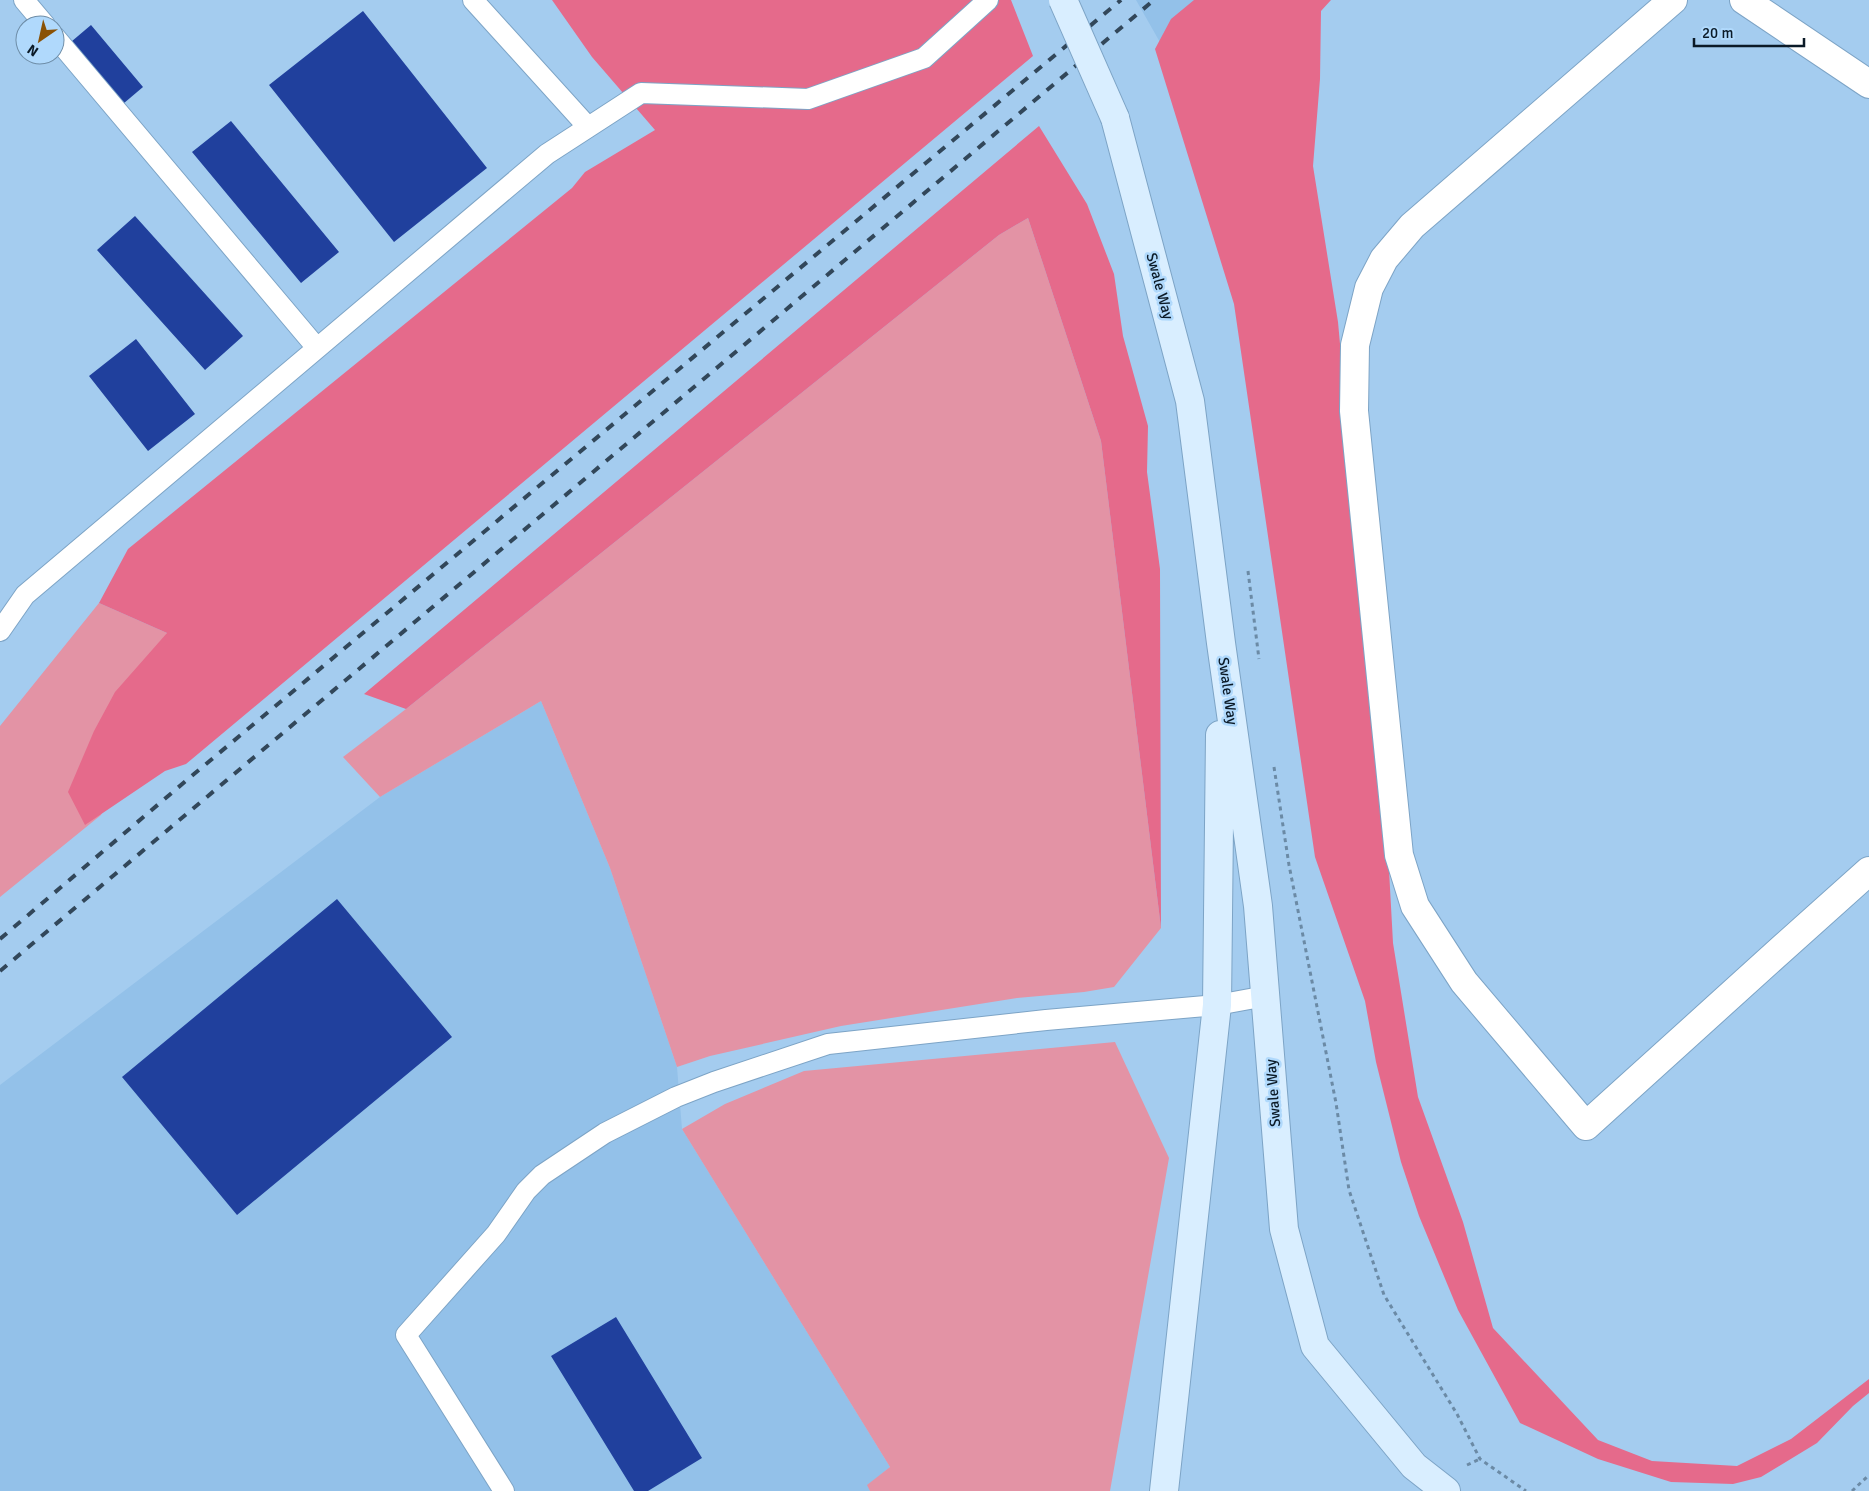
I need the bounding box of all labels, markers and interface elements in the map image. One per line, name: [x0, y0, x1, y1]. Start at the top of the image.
north arrow: [15, 15, 65, 65]
scale bar: [1694, 15, 1804, 47]
text: 20 m: [1702, 24, 1733, 42]
text: N: [24, 41, 42, 60]
street label: Swale Way: [1142, 251, 1178, 321]
street label: Swale Way: [1214, 656, 1242, 726]
street label: Swale Way: [1262, 1058, 1284, 1128]

